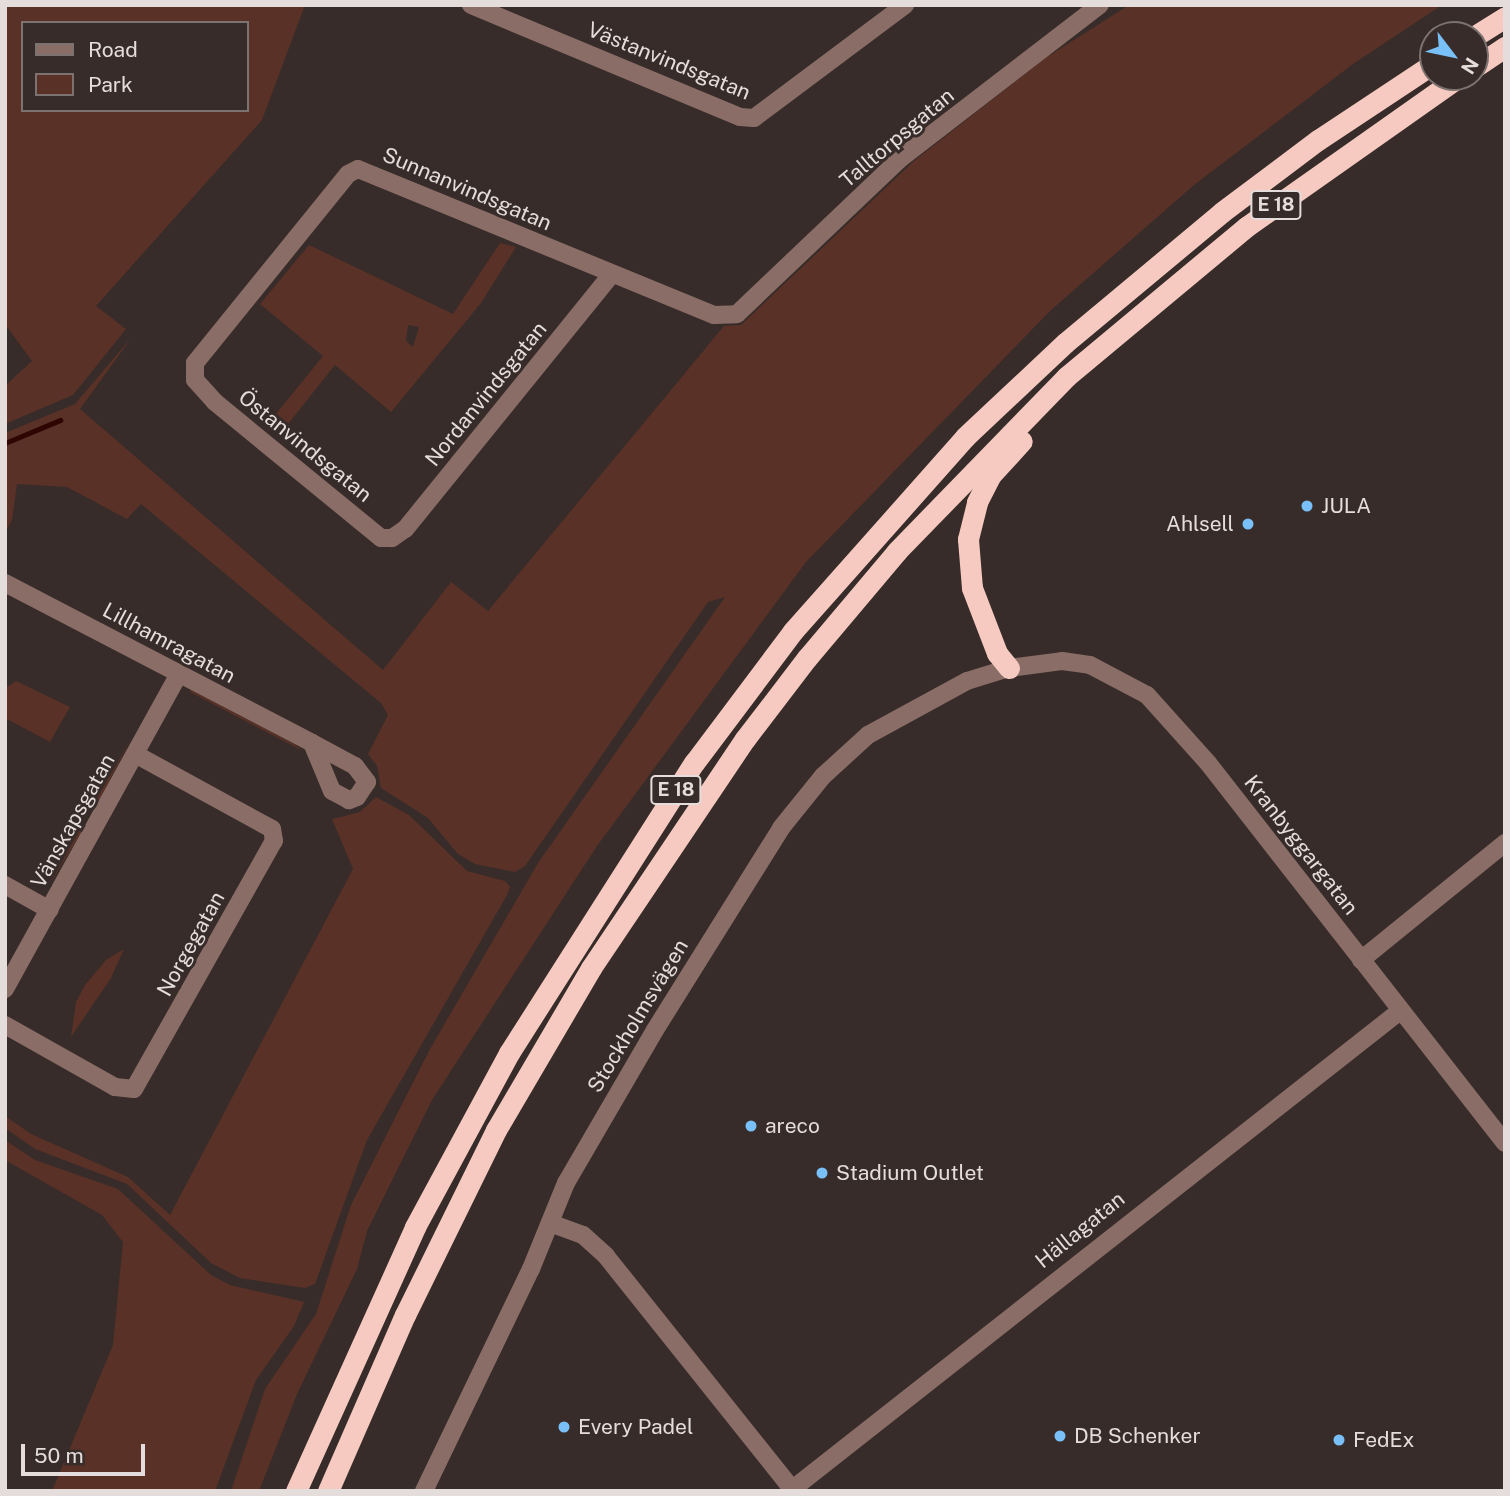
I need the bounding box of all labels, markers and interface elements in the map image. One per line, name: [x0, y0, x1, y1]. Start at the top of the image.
street label: Västanvindsgatan: [584, 17, 754, 105]
legend: [21, 21, 248, 112]
north arrow: [1419, 21, 1489, 91]
text: Road: [88, 37, 138, 62]
text: N: [1457, 54, 1483, 78]
text: Park: [88, 72, 133, 97]
street label: Talltorpsgatan: [835, 83, 959, 193]
street label: Sunnanvindsgatan: [379, 142, 555, 236]
road number: E 18: [1250, 190, 1302, 220]
street label: Nordanvindsgatan: [420, 317, 552, 471]
street label: Östanvindsgatan: [233, 385, 377, 507]
place label: JULA: [1321, 493, 1371, 519]
marker: JULA: [1299, 498, 1315, 514]
place label: Ahlsell: [1166, 511, 1234, 537]
marker: Ahlsell: [1240, 516, 1256, 532]
street label: Lillhamragatan: [98, 597, 240, 689]
street label: Vänskapsgatan: [26, 750, 120, 892]
street label: Kranbyggargatan: [1239, 770, 1363, 920]
road number: E 18: [650, 775, 702, 806]
street label: Norgegatan: [152, 887, 230, 1001]
street label: Stockholmsvägen: [582, 935, 694, 1097]
place label: areco: [765, 1113, 820, 1139]
marker: areco: [743, 1118, 759, 1134]
place label: Stadium Outlet: [836, 1160, 984, 1186]
marker: Stadium Outlet: [814, 1165, 830, 1181]
street label: Hällagatan: [1030, 1186, 1130, 1274]
place label: Every Padel: [578, 1414, 693, 1440]
marker: Every Padel: [556, 1419, 572, 1435]
place label: DB Schenker: [1074, 1423, 1201, 1449]
place label: FedEx: [1353, 1427, 1414, 1453]
marker: DB Schenker: [1052, 1428, 1068, 1444]
scale bar: [24, 1430, 149, 1474]
marker: FedEx: [1331, 1432, 1347, 1448]
text: 50 m: [34, 1443, 84, 1468]

